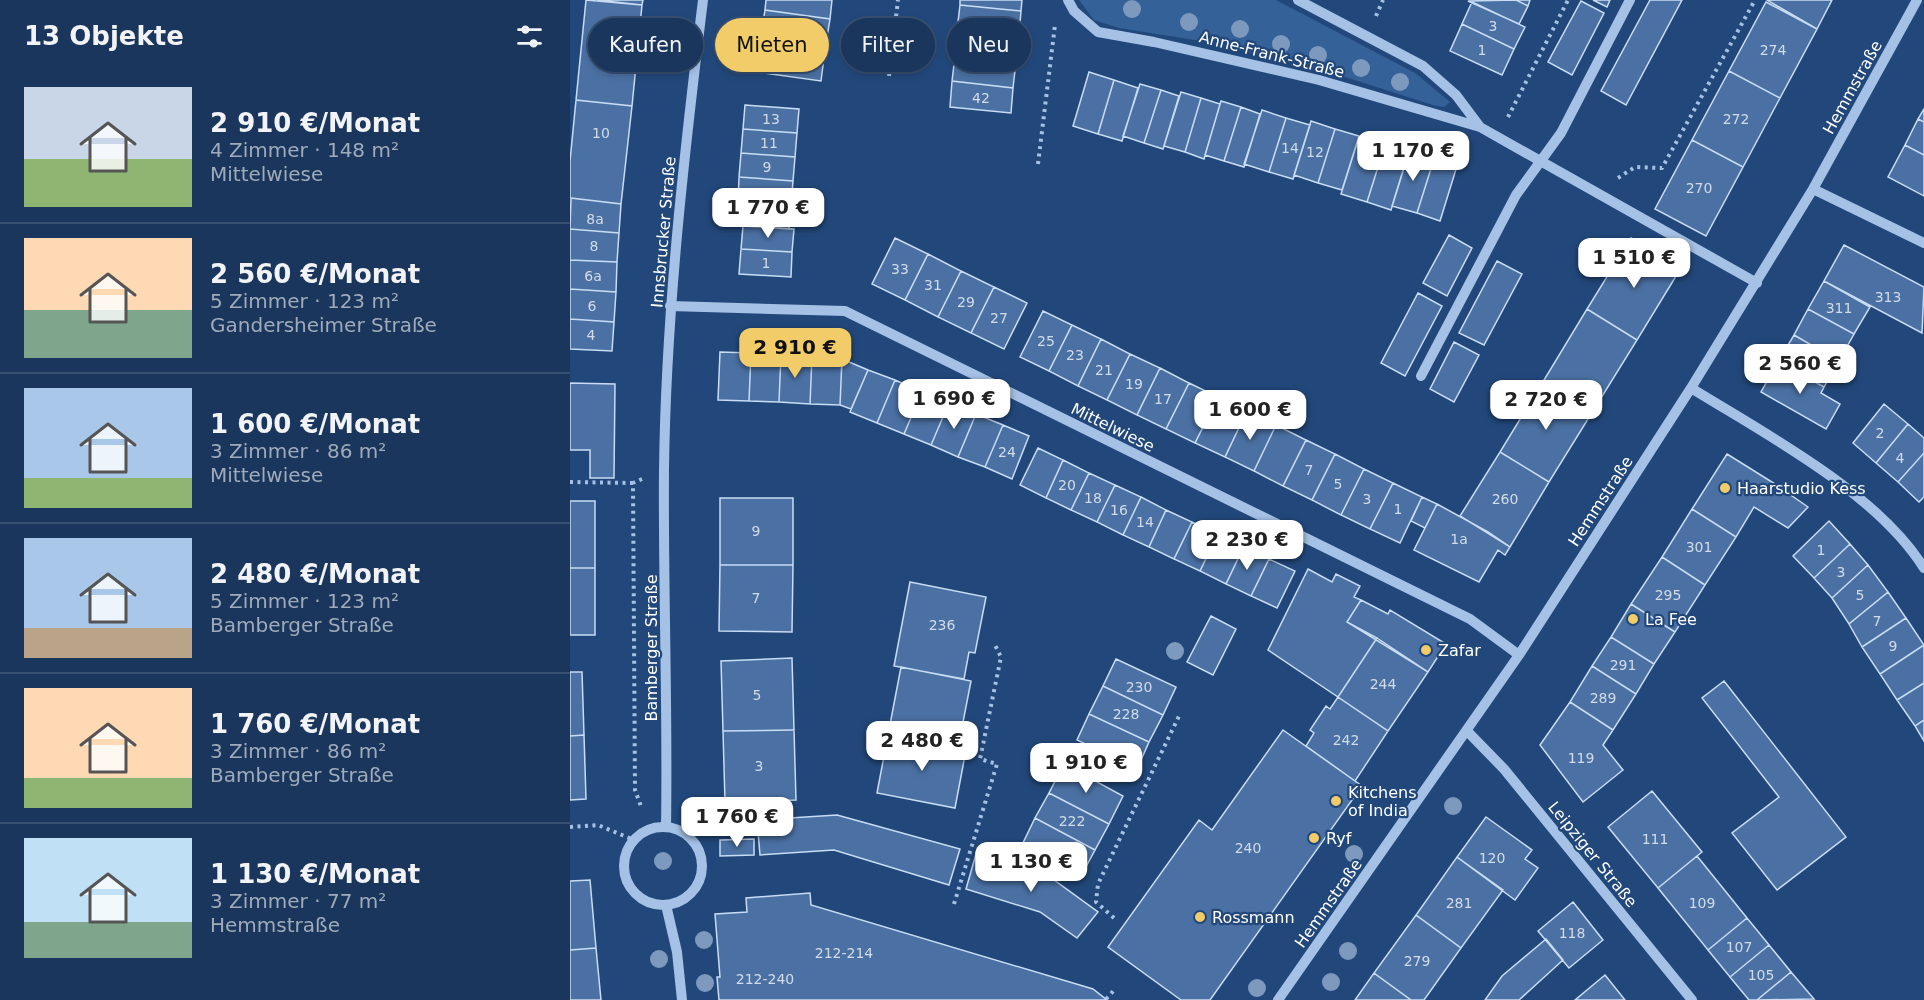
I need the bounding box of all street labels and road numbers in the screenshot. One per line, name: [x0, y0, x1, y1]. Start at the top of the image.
street label: Anne-Frank-Straße: [1197, 27, 1347, 82]
street label: Hemmstraße: [1819, 37, 1886, 137]
street label: Innsbrucker Straße: [647, 156, 680, 309]
street label: Mittelwiese: [1068, 399, 1158, 456]
street label: Hemmstraße: [1564, 453, 1637, 550]
street label: Bamberger Straße: [642, 574, 661, 722]
street label: Leipziger Straße: [1544, 798, 1641, 911]
street label: Hemmstraße: [1291, 855, 1366, 951]

